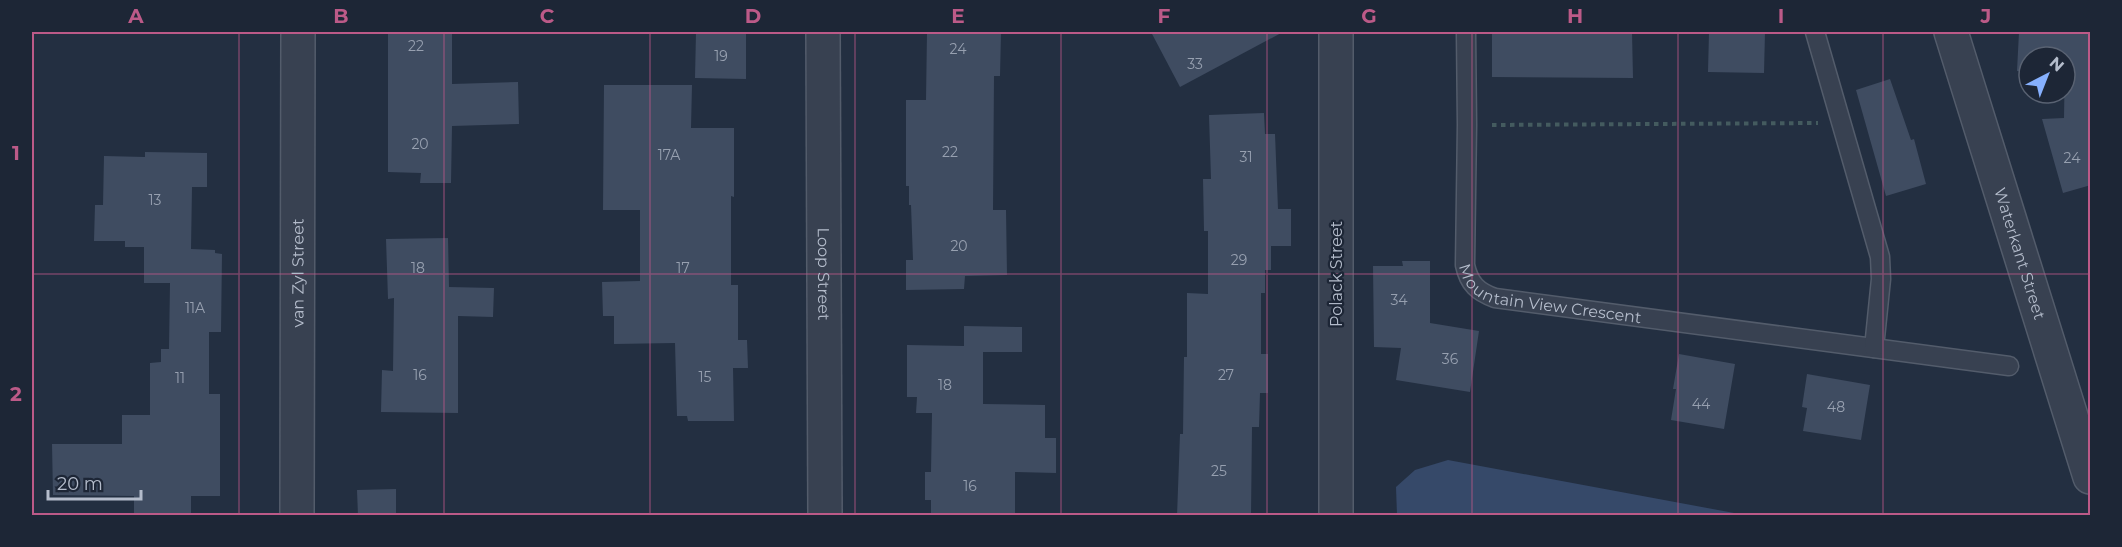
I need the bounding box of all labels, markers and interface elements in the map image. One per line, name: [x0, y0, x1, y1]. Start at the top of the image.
text: A: [127, 4, 144, 28]
text: B: [333, 4, 349, 28]
text: C: [540, 4, 555, 28]
text: D: [745, 4, 761, 28]
text: E: [951, 4, 965, 28]
text: F: [1158, 4, 1171, 28]
text: G: [1361, 4, 1377, 28]
text: H: [1567, 4, 1583, 28]
text: I: [1778, 4, 1784, 28]
text: J: [1980, 4, 1991, 28]
house number: 22: [408, 37, 424, 55]
house number: 24: [950, 40, 967, 58]
north arrow: [2017, 45, 2077, 105]
house number: 19: [714, 47, 728, 65]
text: N: [2046, 53, 2068, 76]
house number: 33: [1187, 55, 1203, 73]
house number: 20: [411, 135, 429, 153]
text: 1: [12, 141, 20, 165]
house number: 22: [942, 143, 958, 161]
house number: 17A: [658, 146, 681, 164]
house number: 31: [1240, 148, 1252, 166]
house number: 24: [2064, 149, 2081, 167]
street label: Waterkant Street: [1991, 185, 2050, 322]
house number: 13: [149, 191, 162, 209]
street label: van Zyl Street: [288, 218, 307, 327]
street label: Polack Street: [1327, 220, 1346, 327]
street label: Loop Street: [814, 228, 834, 321]
house number: 20: [950, 237, 968, 255]
house number: 29: [1231, 251, 1247, 269]
house number: 18: [411, 259, 425, 277]
house number: 17: [676, 259, 690, 277]
street label: Mountain View Crescent: [1455, 261, 1643, 327]
house number: 34: [1390, 291, 1408, 309]
house number: 11A: [185, 299, 206, 317]
house number: 36: [1442, 350, 1459, 368]
house number: 16: [413, 366, 427, 384]
house number: 27: [1218, 366, 1234, 384]
house number: 15: [699, 368, 712, 386]
house number: 11: [175, 369, 185, 387]
house number: 18: [938, 376, 952, 394]
text: 2: [10, 382, 22, 406]
house number: 44: [1692, 395, 1711, 413]
house number: 48: [1827, 398, 1845, 416]
house number: 25: [1211, 462, 1227, 480]
scale bar: [48, 463, 141, 501]
text: 20 m: [57, 473, 103, 495]
house number: 16: [963, 477, 977, 495]

